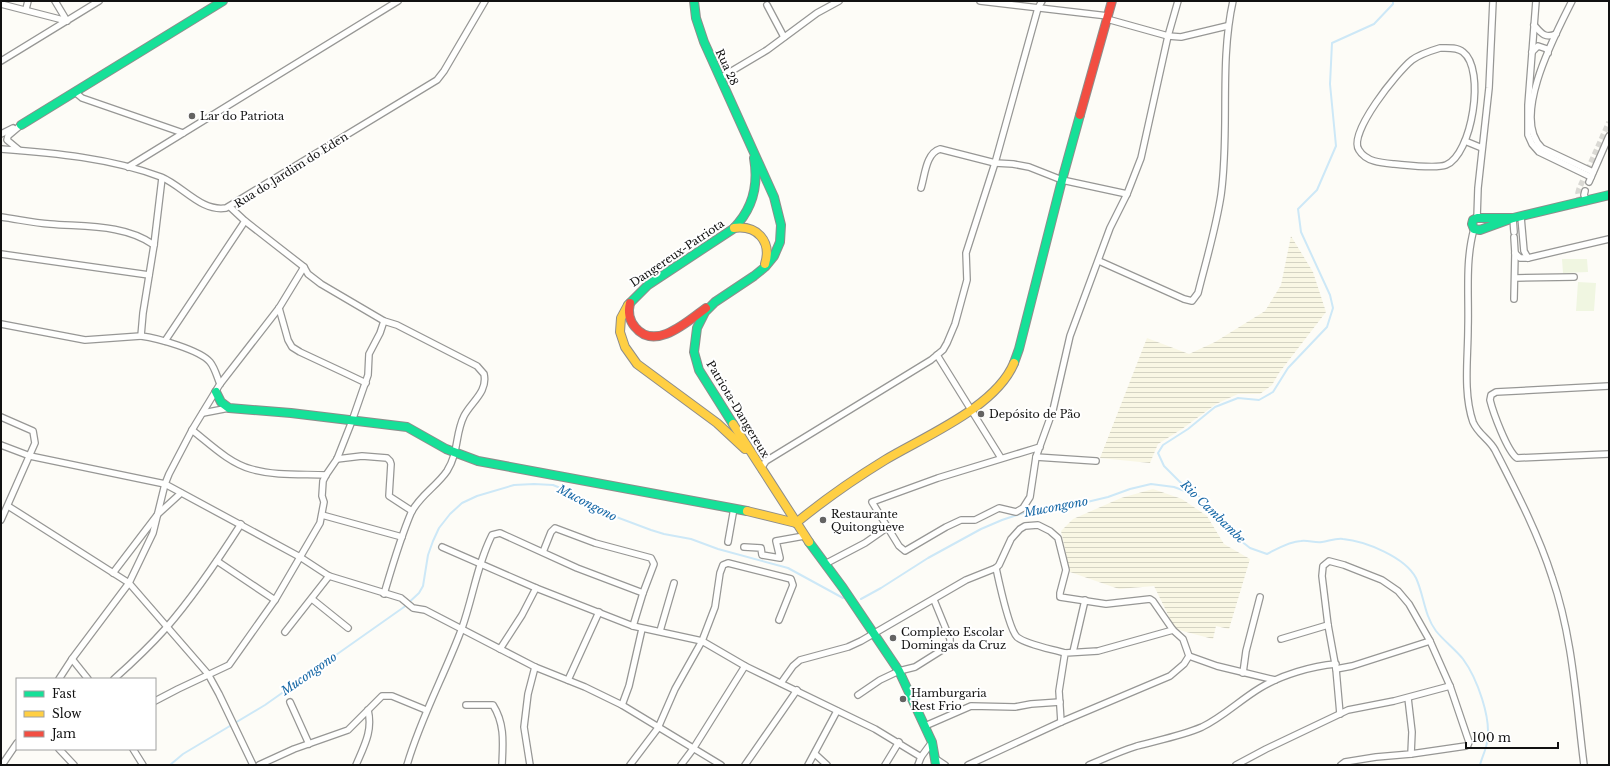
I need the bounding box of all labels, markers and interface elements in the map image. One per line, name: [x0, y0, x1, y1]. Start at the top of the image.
street label: Rua 28: [712, 47, 742, 87]
place label: Lar do Patriota: [200, 109, 285, 123]
marker: Lar do Patriota: [187, 111, 197, 121]
street label: Rua do Jardim do Eden: [232, 129, 351, 211]
street label: Dangereux-Patriota: [627, 216, 727, 290]
street label: Patriota-Dangereux: [703, 358, 773, 460]
place label: Depósito de Pão: [989, 407, 1081, 421]
marker: Depósito de Pão: [976, 409, 986, 419]
water label: Rio Cambambe: [1177, 476, 1249, 547]
water label: Mucongono: [554, 481, 619, 524]
water label: Mucongono: [1022, 493, 1089, 520]
place label: Restaurante Quitongueve: [831, 507, 904, 534]
marker: Restaurante Quitongueve: [818, 515, 828, 525]
place label: Complexo Escolar Domingas da Cruz: [901, 625, 1006, 652]
marker: Complexo Escolar Domingas da Cruz: [888, 633, 898, 643]
water label: Mucongono: [277, 649, 340, 699]
legend: [16, 678, 156, 750]
text: Fast: [52, 686, 77, 701]
place label: Hamburgaria Rest Frio: [911, 686, 988, 713]
marker: Hamburgaria Rest Frio: [898, 694, 908, 704]
text: Slow: [52, 706, 82, 721]
scale bar: [1466, 724, 1558, 750]
text: Jam: [50, 726, 76, 741]
text: 100 m: [1472, 730, 1511, 745]

